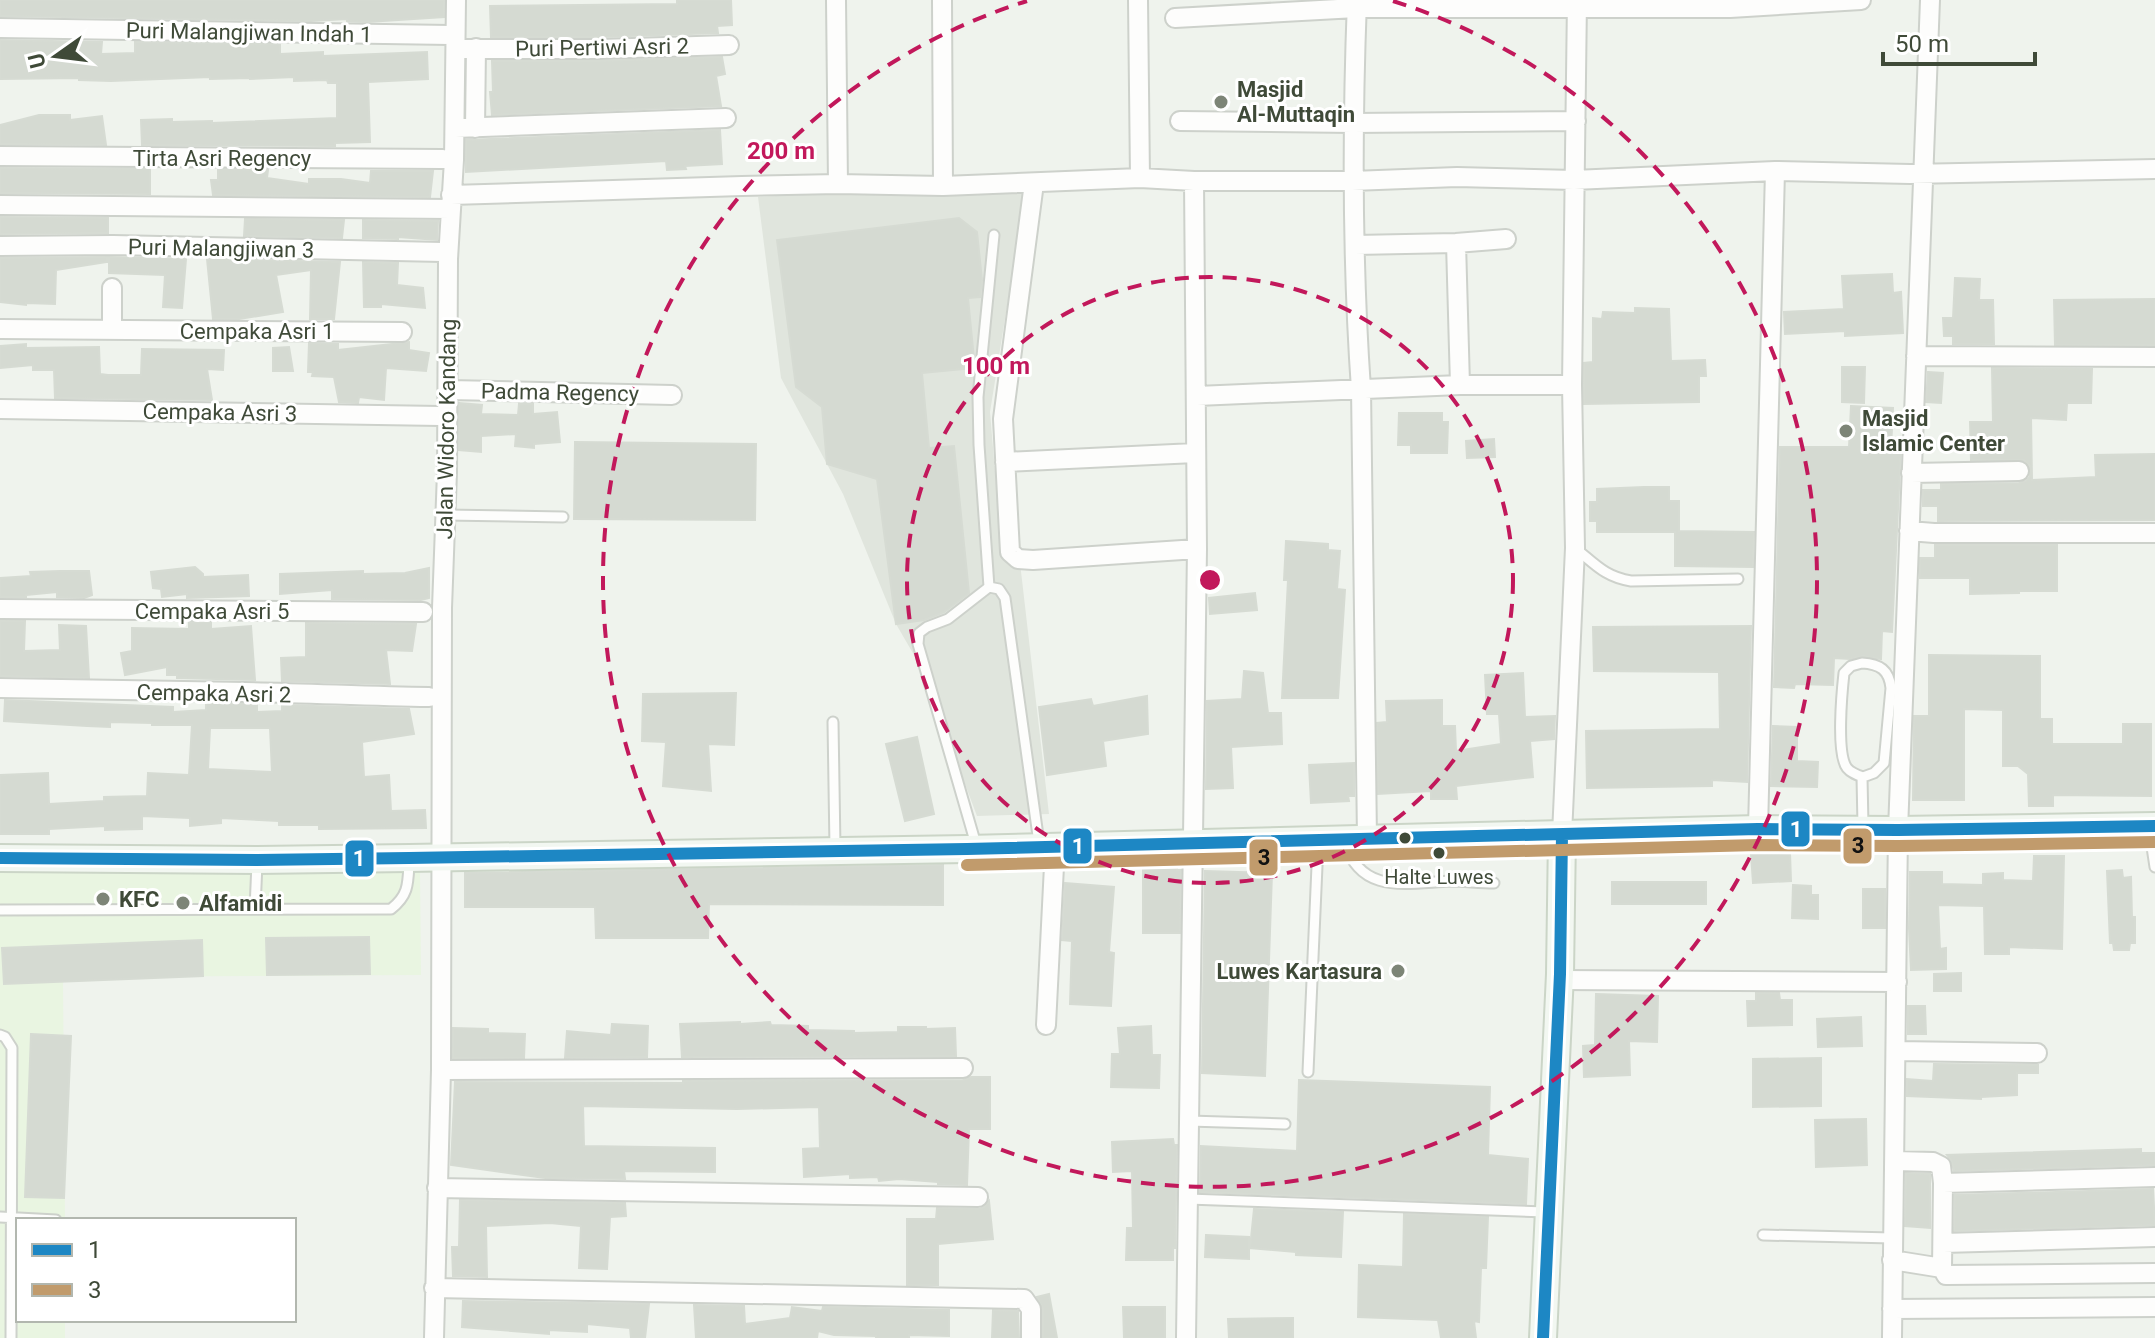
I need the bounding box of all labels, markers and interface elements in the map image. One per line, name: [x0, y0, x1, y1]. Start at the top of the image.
north arrow: [16, 16, 96, 96]
scale bar: [1883, 16, 2035, 66]
street label: Puri Malangjiwan Indah 1: [126, 18, 372, 47]
text: 50 m: [1895, 30, 1949, 58]
street label: Puri Pertiwi Asri 2: [515, 33, 689, 62]
text: U: [23, 51, 51, 71]
place label: Masjid Al-Muttaqin: [1237, 77, 1355, 127]
marker: Masjid Al-Muttaqin: [1212, 93, 1230, 111]
text: 200 m: [747, 137, 815, 165]
street label: Tirta Asri Regency: [133, 146, 312, 171]
street label: Puri Malangjiwan 3: [128, 234, 314, 263]
street label: Jalan Widoro Kandang: [432, 318, 461, 540]
street label: Cempaka Asri 1: [180, 319, 334, 344]
text: 100 m: [962, 352, 1030, 380]
street label: Padma Regency: [481, 379, 640, 406]
street label: Cempaka Asri 3: [143, 399, 297, 426]
place label: Masjid Islamic Center: [1862, 406, 2005, 456]
marker: Masjid Islamic Center: [1837, 422, 1855, 440]
centre of rings: [1196, 566, 1224, 594]
street label: Cempaka Asri 5: [135, 599, 289, 624]
street label: Cempaka Asri 2: [137, 680, 291, 707]
line badge: 1: [1780, 810, 1811, 848]
text: 1: [1790, 817, 1802, 842]
line badge: 1: [1062, 827, 1093, 865]
line badge: 3: [1842, 827, 1873, 865]
unlabelled marker: [1397, 830, 1413, 846]
text: 3: [1852, 833, 1864, 858]
text: 1: [1072, 834, 1084, 859]
line badge: 3: [1248, 838, 1279, 877]
line badge: 1: [344, 839, 375, 878]
text: 3: [1258, 845, 1270, 870]
marker: Halte Luwes: [1431, 845, 1447, 861]
text: 1: [353, 846, 365, 871]
place label: Halte Luwes: [1384, 865, 1494, 889]
place label: KFC: [119, 887, 159, 912]
marker: KFC: [94, 890, 112, 908]
place label: Alfamidi: [199, 891, 282, 916]
marker: Alfamidi: [174, 894, 192, 912]
place label: Luwes Kartasura: [1217, 959, 1382, 984]
marker: Luwes Kartasura: [1389, 962, 1407, 980]
legend: [16, 1218, 296, 1322]
text: 1: [88, 1236, 102, 1264]
text: 3: [88, 1276, 102, 1304]

